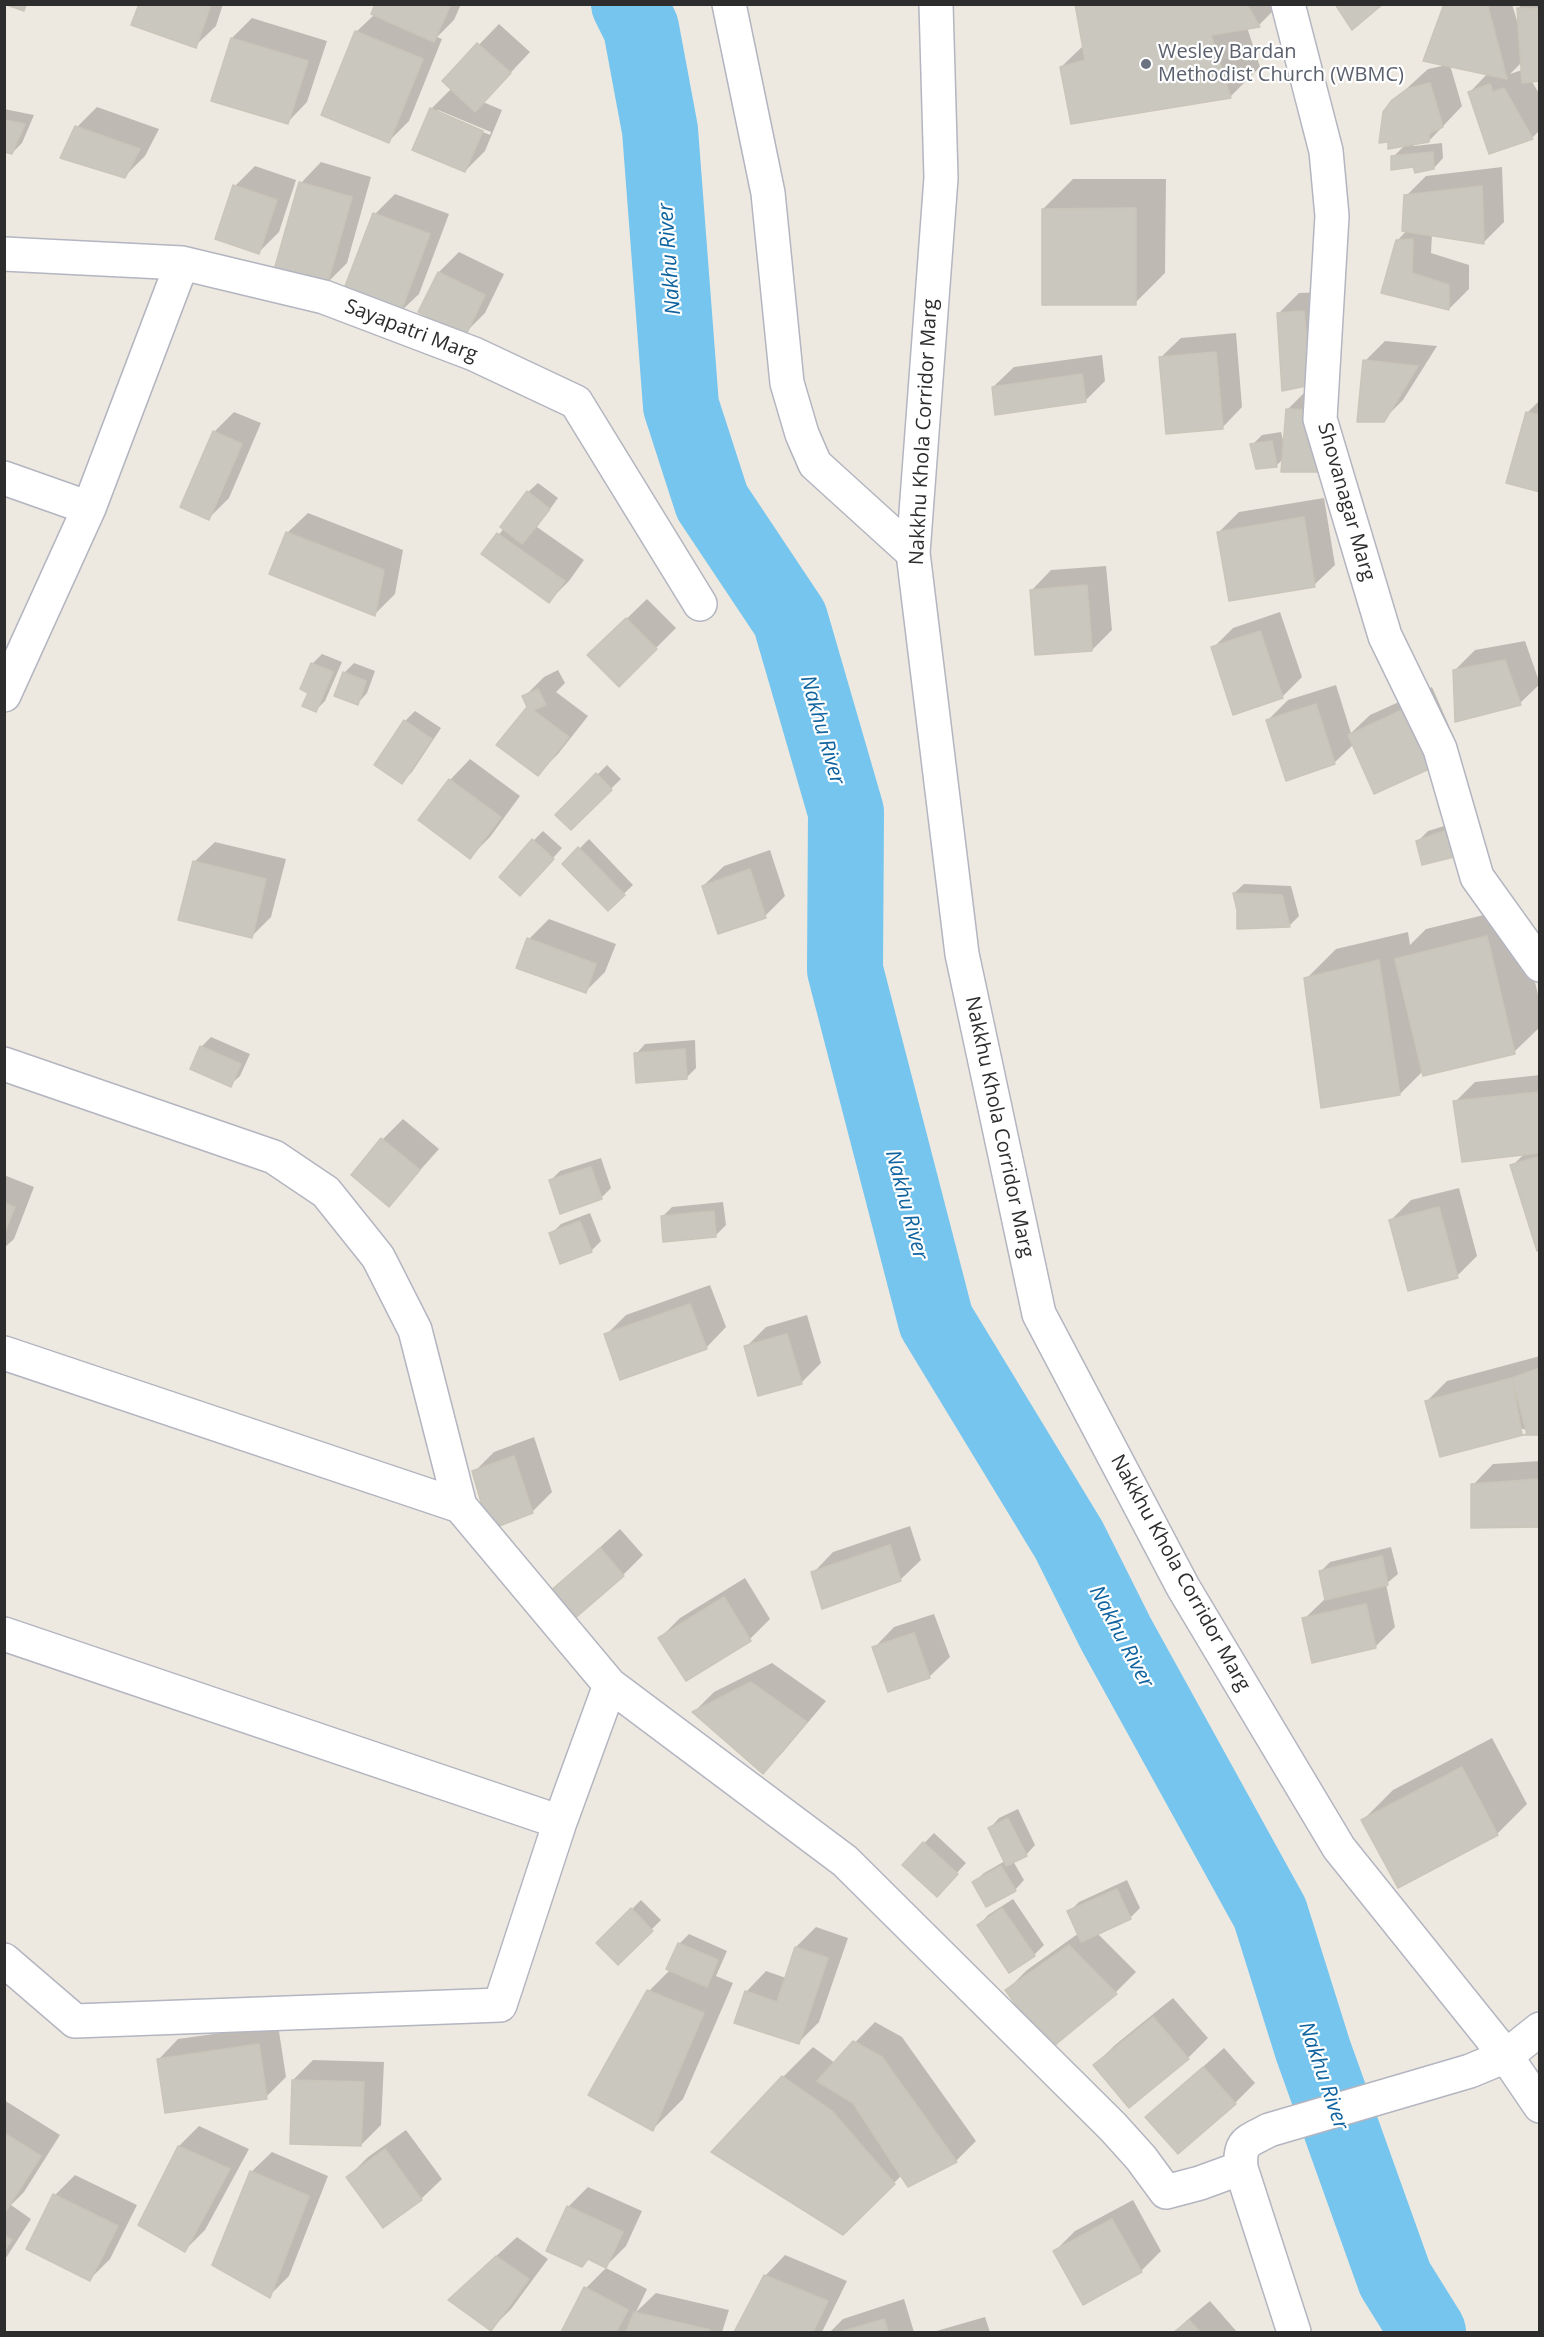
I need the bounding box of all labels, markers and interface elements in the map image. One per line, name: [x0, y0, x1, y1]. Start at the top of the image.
place label: Wesley Bardan Methodist Church (WBMC): [1158, 40, 1404, 87]
marker: Wesley Bardan Methodist Church (WBMC): [1139, 57, 1153, 71]
water label: Nakhu River: [654, 202, 686, 316]
street label: Sayapatri Marg: [341, 295, 481, 367]
street label: Nakkhu Khola Corridor Marg: [905, 298, 943, 566]
street label: Shovanagar Marg: [1312, 420, 1380, 584]
water label: Nakhu River: [794, 673, 850, 787]
street label: Nakkhu Khola Corridor Marg: [960, 994, 1038, 1260]
water label: Nakhu River: [879, 1148, 933, 1262]
street label: Nakkhu Khola Corridor Marg: [1105, 1451, 1255, 1695]
water label: Nakhu River: [1084, 1582, 1158, 1692]
water label: Nakhu River: [1293, 2019, 1353, 2133]

